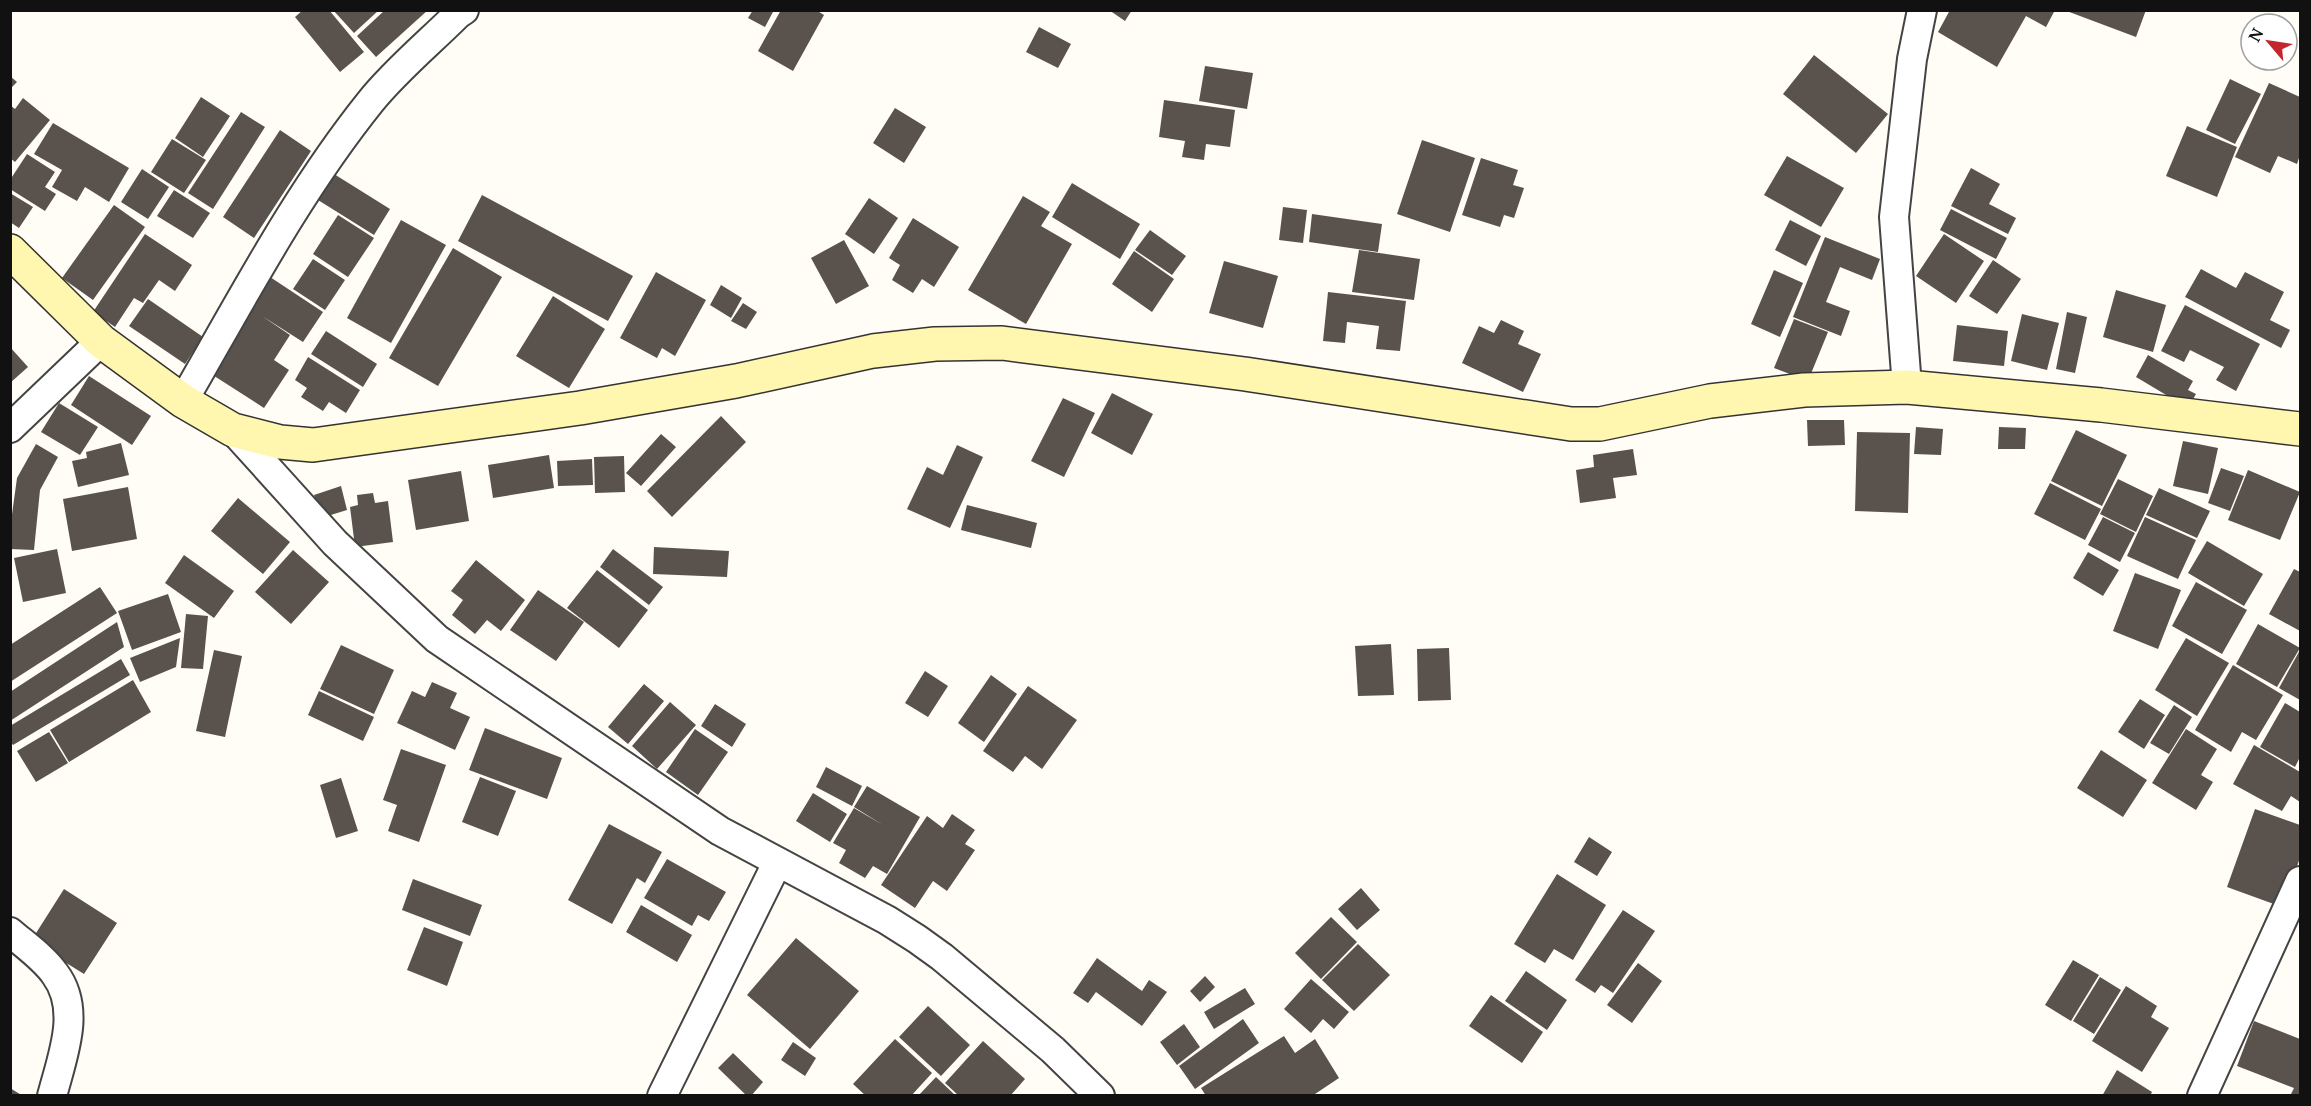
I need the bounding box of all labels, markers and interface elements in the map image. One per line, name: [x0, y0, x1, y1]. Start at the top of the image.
north arrow: [2239, 12, 2299, 72]
text: N: [2243, 24, 2269, 46]

